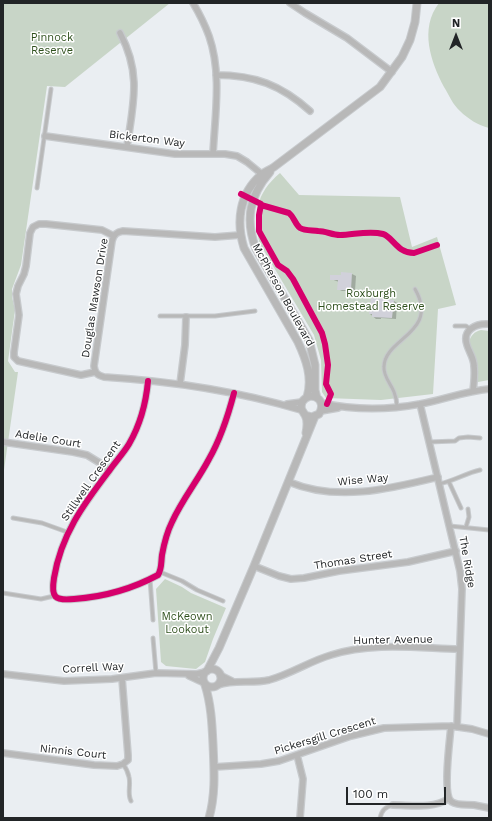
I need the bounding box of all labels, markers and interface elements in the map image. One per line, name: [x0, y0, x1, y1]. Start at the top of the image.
north arrow: [436, 16, 476, 56]
text: N: [452, 17, 460, 30]
park label: Pinnock Reserve: [31, 31, 73, 57]
street label: Bickerton Way: [108, 128, 186, 150]
street label: Douglas Mawson Drive: [79, 237, 111, 359]
street label: McPherson Boulevard: [249, 241, 317, 349]
park label: Roxburgh Homestead Reserve: [317, 287, 425, 313]
street label: Adelie Court: [14, 427, 82, 451]
street label: Stillwell Crescent: [58, 438, 124, 524]
street label: Wise Way: [337, 471, 389, 489]
street label: The Ridge: [456, 535, 478, 589]
street label: Thomas Street: [313, 547, 393, 573]
park label: McKeown Lookout: [162, 610, 212, 636]
street label: Hunter Avenue: [353, 633, 433, 647]
street label: Correll Way: [62, 660, 124, 676]
street label: Pickersgill Crescent: [273, 714, 377, 758]
street label: Ninnis Court: [39, 742, 107, 762]
scale bar: [348, 779, 448, 805]
text: 100 m: [353, 787, 388, 801]

